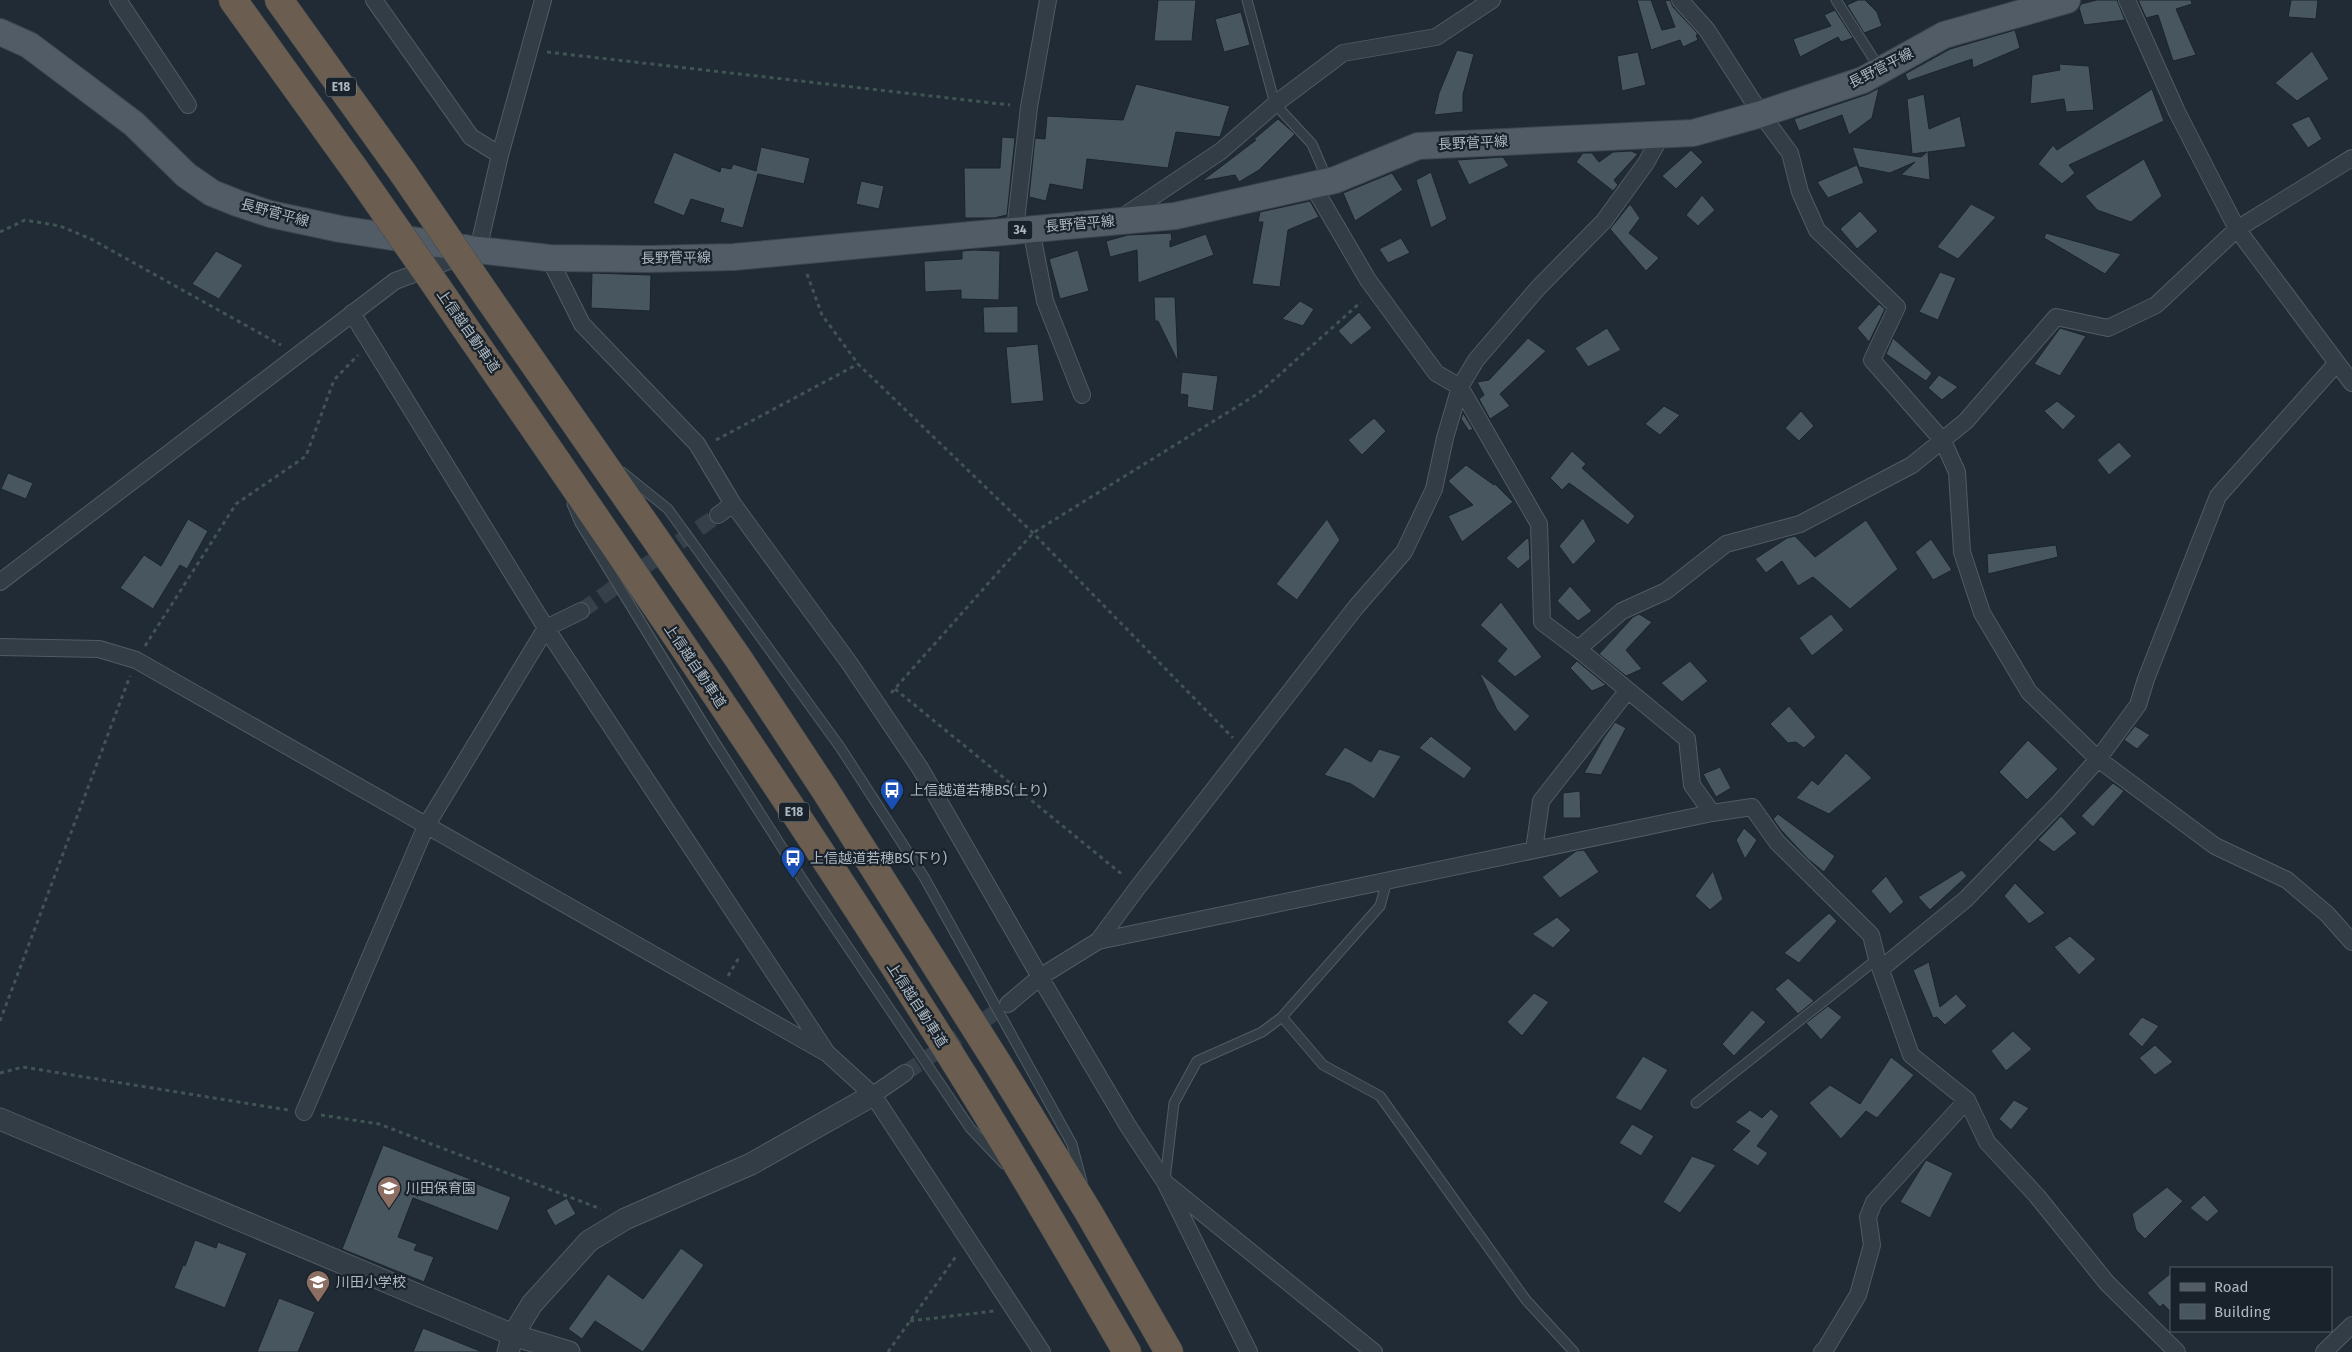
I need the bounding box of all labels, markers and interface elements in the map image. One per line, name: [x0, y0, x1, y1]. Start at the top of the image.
street label: 長野菅平線: [1846, 45, 1916, 91]
road number: E18: [326, 77, 356, 96]
street label: 長野菅平線: [1438, 133, 1508, 153]
street label: 長野菅平線: [239, 196, 311, 230]
street label: 長野菅平線: [1044, 212, 1116, 236]
road number: 34: [1008, 220, 1032, 240]
street label: 長野菅平線: [641, 249, 711, 267]
street label: 上信越自動車道: [433, 286, 503, 376]
street label: 上信越自動車道: [661, 621, 729, 711]
bus stop icon: 上信越道若穂BS(上り): [879, 777, 905, 811]
place label: 上信越道若穂BS(上り): [910, 782, 1047, 799]
road number: E18: [779, 802, 809, 822]
bus stop icon: 上信越道若穂BS(下り): [780, 845, 806, 879]
place label: 上信越道若穂BS(下り): [810, 850, 947, 867]
street label: 上信越自動車道: [883, 959, 951, 1051]
school or university icon: 川田保育園: [376, 1175, 402, 1209]
place label: 川田保育園: [406, 1180, 476, 1197]
legend: [2170, 1267, 2332, 1332]
school or university icon: 川田小学校: [305, 1269, 331, 1303]
place label: 川田小学校: [336, 1274, 406, 1291]
text: Road: [2214, 1278, 2249, 1296]
text: Building: [2214, 1303, 2270, 1321]

